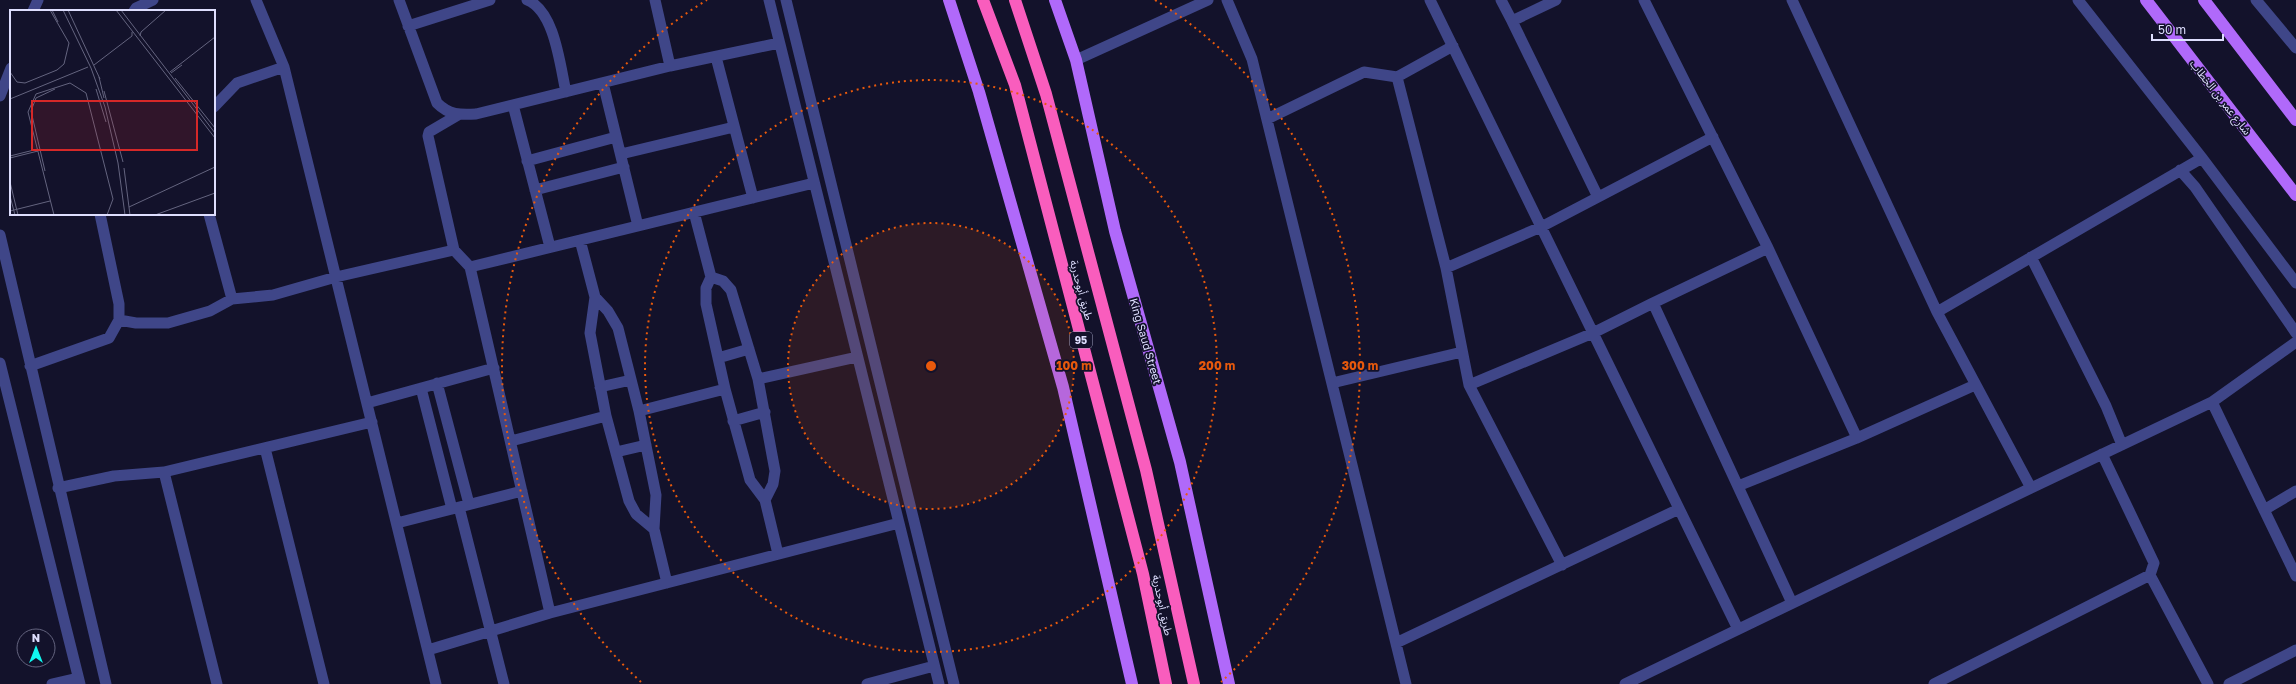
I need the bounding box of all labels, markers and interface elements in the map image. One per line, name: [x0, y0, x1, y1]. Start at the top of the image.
inset map: [10, 10, 215, 215]
scale bar: [2152, 16, 2223, 42]
text: 50 m: [2158, 22, 2186, 37]
street label: شارع عمر بن الخطاب: [2186, 57, 2254, 139]
street label: طريق أبوحدرية: [1067, 258, 1096, 322]
street label: King Saud Street: [1128, 297, 1164, 385]
road number: 95: [1070, 332, 1092, 348]
text: 100 m: [1056, 358, 1092, 373]
text: 200 m: [1199, 358, 1235, 373]
text: 300 m: [1342, 358, 1378, 373]
centre of rings: [924, 359, 938, 373]
street label: طريق أبوحدرية: [1149, 573, 1176, 637]
north arrow: [16, 628, 56, 668]
text: N: [32, 631, 40, 644]

